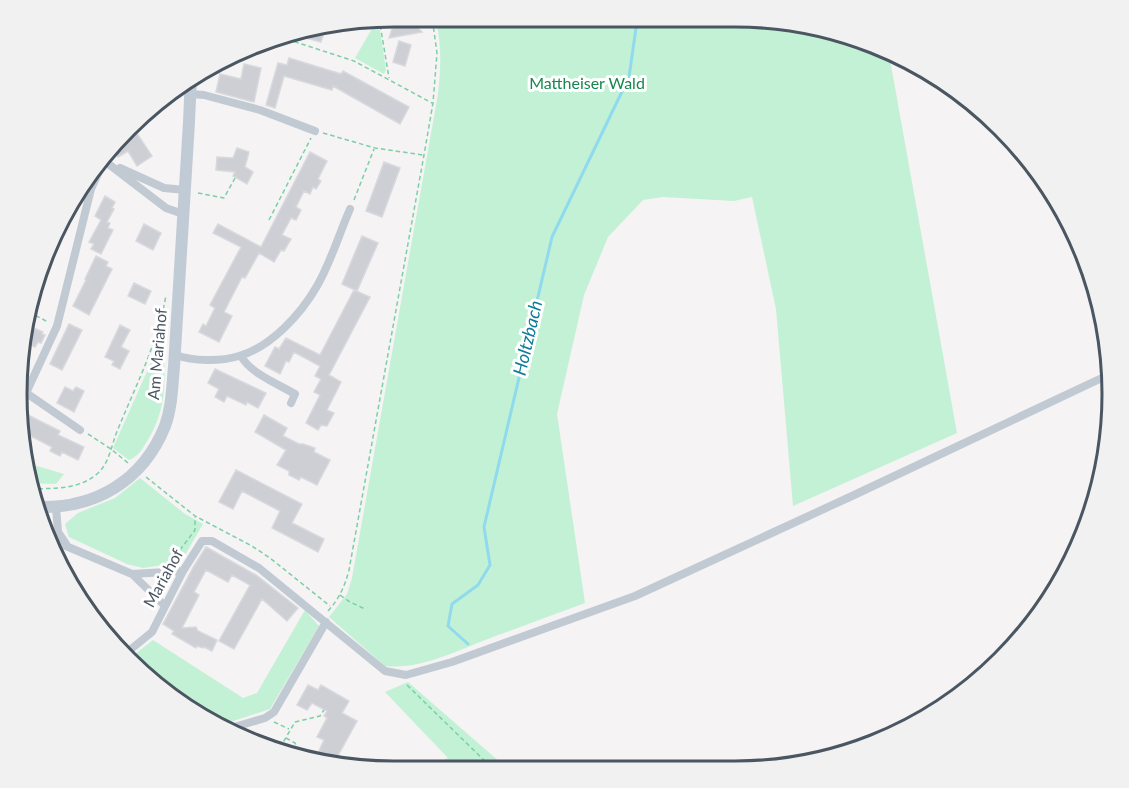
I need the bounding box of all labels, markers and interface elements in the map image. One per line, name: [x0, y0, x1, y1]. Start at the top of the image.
park label: Mattheiser Wald: [529, 73, 645, 92]
water label: Holtzbach: [508, 298, 546, 377]
street label: Am Mariahof: [143, 307, 170, 400]
street label: Mariahof: [139, 545, 186, 610]

